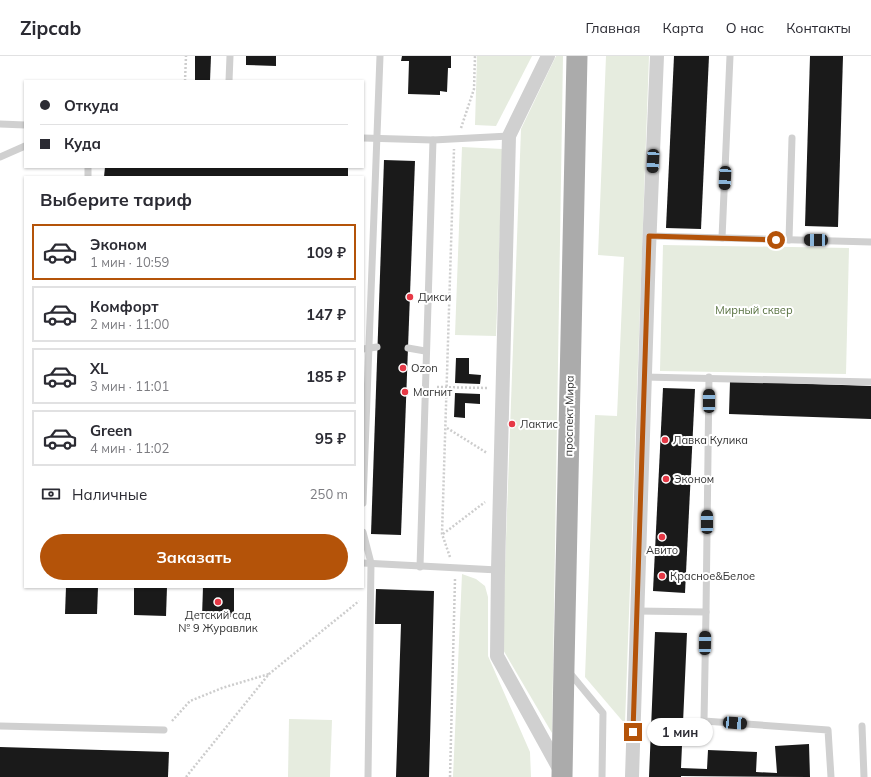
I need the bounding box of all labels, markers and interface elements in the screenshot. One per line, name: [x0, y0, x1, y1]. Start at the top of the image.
text: Zipcab: [20, 16, 81, 40]
text: Главная: [586, 19, 641, 37]
text: Карта: [663, 19, 704, 37]
text: О нас: [726, 19, 764, 37]
text: Контакты: [786, 19, 851, 37]
text: Откуда: [64, 96, 119, 115]
text: Куда: [64, 134, 101, 153]
car: [646, 149, 660, 173]
car: [718, 166, 732, 190]
text: Выберите тариф: [40, 188, 192, 211]
route start: [767, 231, 785, 249]
icon: car: [42, 234, 78, 270]
car: [804, 234, 828, 246]
text: Эконом: [90, 235, 147, 254]
text: 109 ₽: [306, 243, 346, 262]
text: 1 мин · 10:59: [90, 254, 169, 270]
place label: Дикси: [418, 290, 451, 304]
marker: Дикси: [405, 292, 415, 302]
icon: car: [42, 296, 78, 332]
text: Комфорт: [90, 297, 159, 316]
park label: Мирный сквер: [715, 303, 793, 317]
text: 147 ₽: [306, 305, 346, 324]
text: 2 мин · 11:00: [90, 316, 169, 332]
icon: car: [42, 358, 78, 394]
text: XL: [90, 359, 108, 378]
place label: Ozon: [411, 361, 438, 375]
marker: Ozon: [398, 363, 408, 373]
text: 185 ₽: [306, 367, 346, 386]
street label: проспект Мира: [561, 375, 577, 457]
text: 3 мин · 11:01: [90, 378, 169, 394]
place label: Магнит: [413, 385, 452, 399]
marker: Магнит: [400, 387, 410, 397]
car: [703, 389, 715, 413]
place label: Лактис: [520, 417, 559, 431]
marker: Лактис: [507, 419, 517, 429]
icon: car: [42, 420, 78, 456]
text: Green: [90, 421, 132, 440]
text: 95 ₽: [315, 429, 346, 448]
place label: Лавка Кулика: [673, 433, 748, 447]
marker: Лавка Кулика: [660, 435, 670, 445]
text: 4 мин · 11:02: [90, 440, 169, 456]
place label: Эконом: [674, 472, 714, 486]
marker: Эконом: [661, 474, 671, 484]
icon: cash: [40, 483, 62, 505]
text: Наличные: [72, 485, 147, 504]
text: 250 m: [310, 486, 348, 502]
car: [701, 510, 713, 534]
marker: Авито: [657, 532, 667, 542]
button: Заказать: [40, 534, 348, 580]
place label: Авито: [646, 543, 678, 557]
place label: Красное&Белое: [670, 569, 755, 583]
marker: Красное&Белое: [657, 571, 667, 581]
marker: Детский сад № 9 Журавлик: [213, 597, 223, 607]
place label: Детский сад № 9 Журавлик: [178, 608, 258, 635]
car: [699, 631, 711, 655]
car: [723, 716, 747, 730]
callout: 1 мин: [647, 718, 713, 746]
route end: [624, 723, 642, 741]
text: 1 мин: [662, 724, 698, 740]

